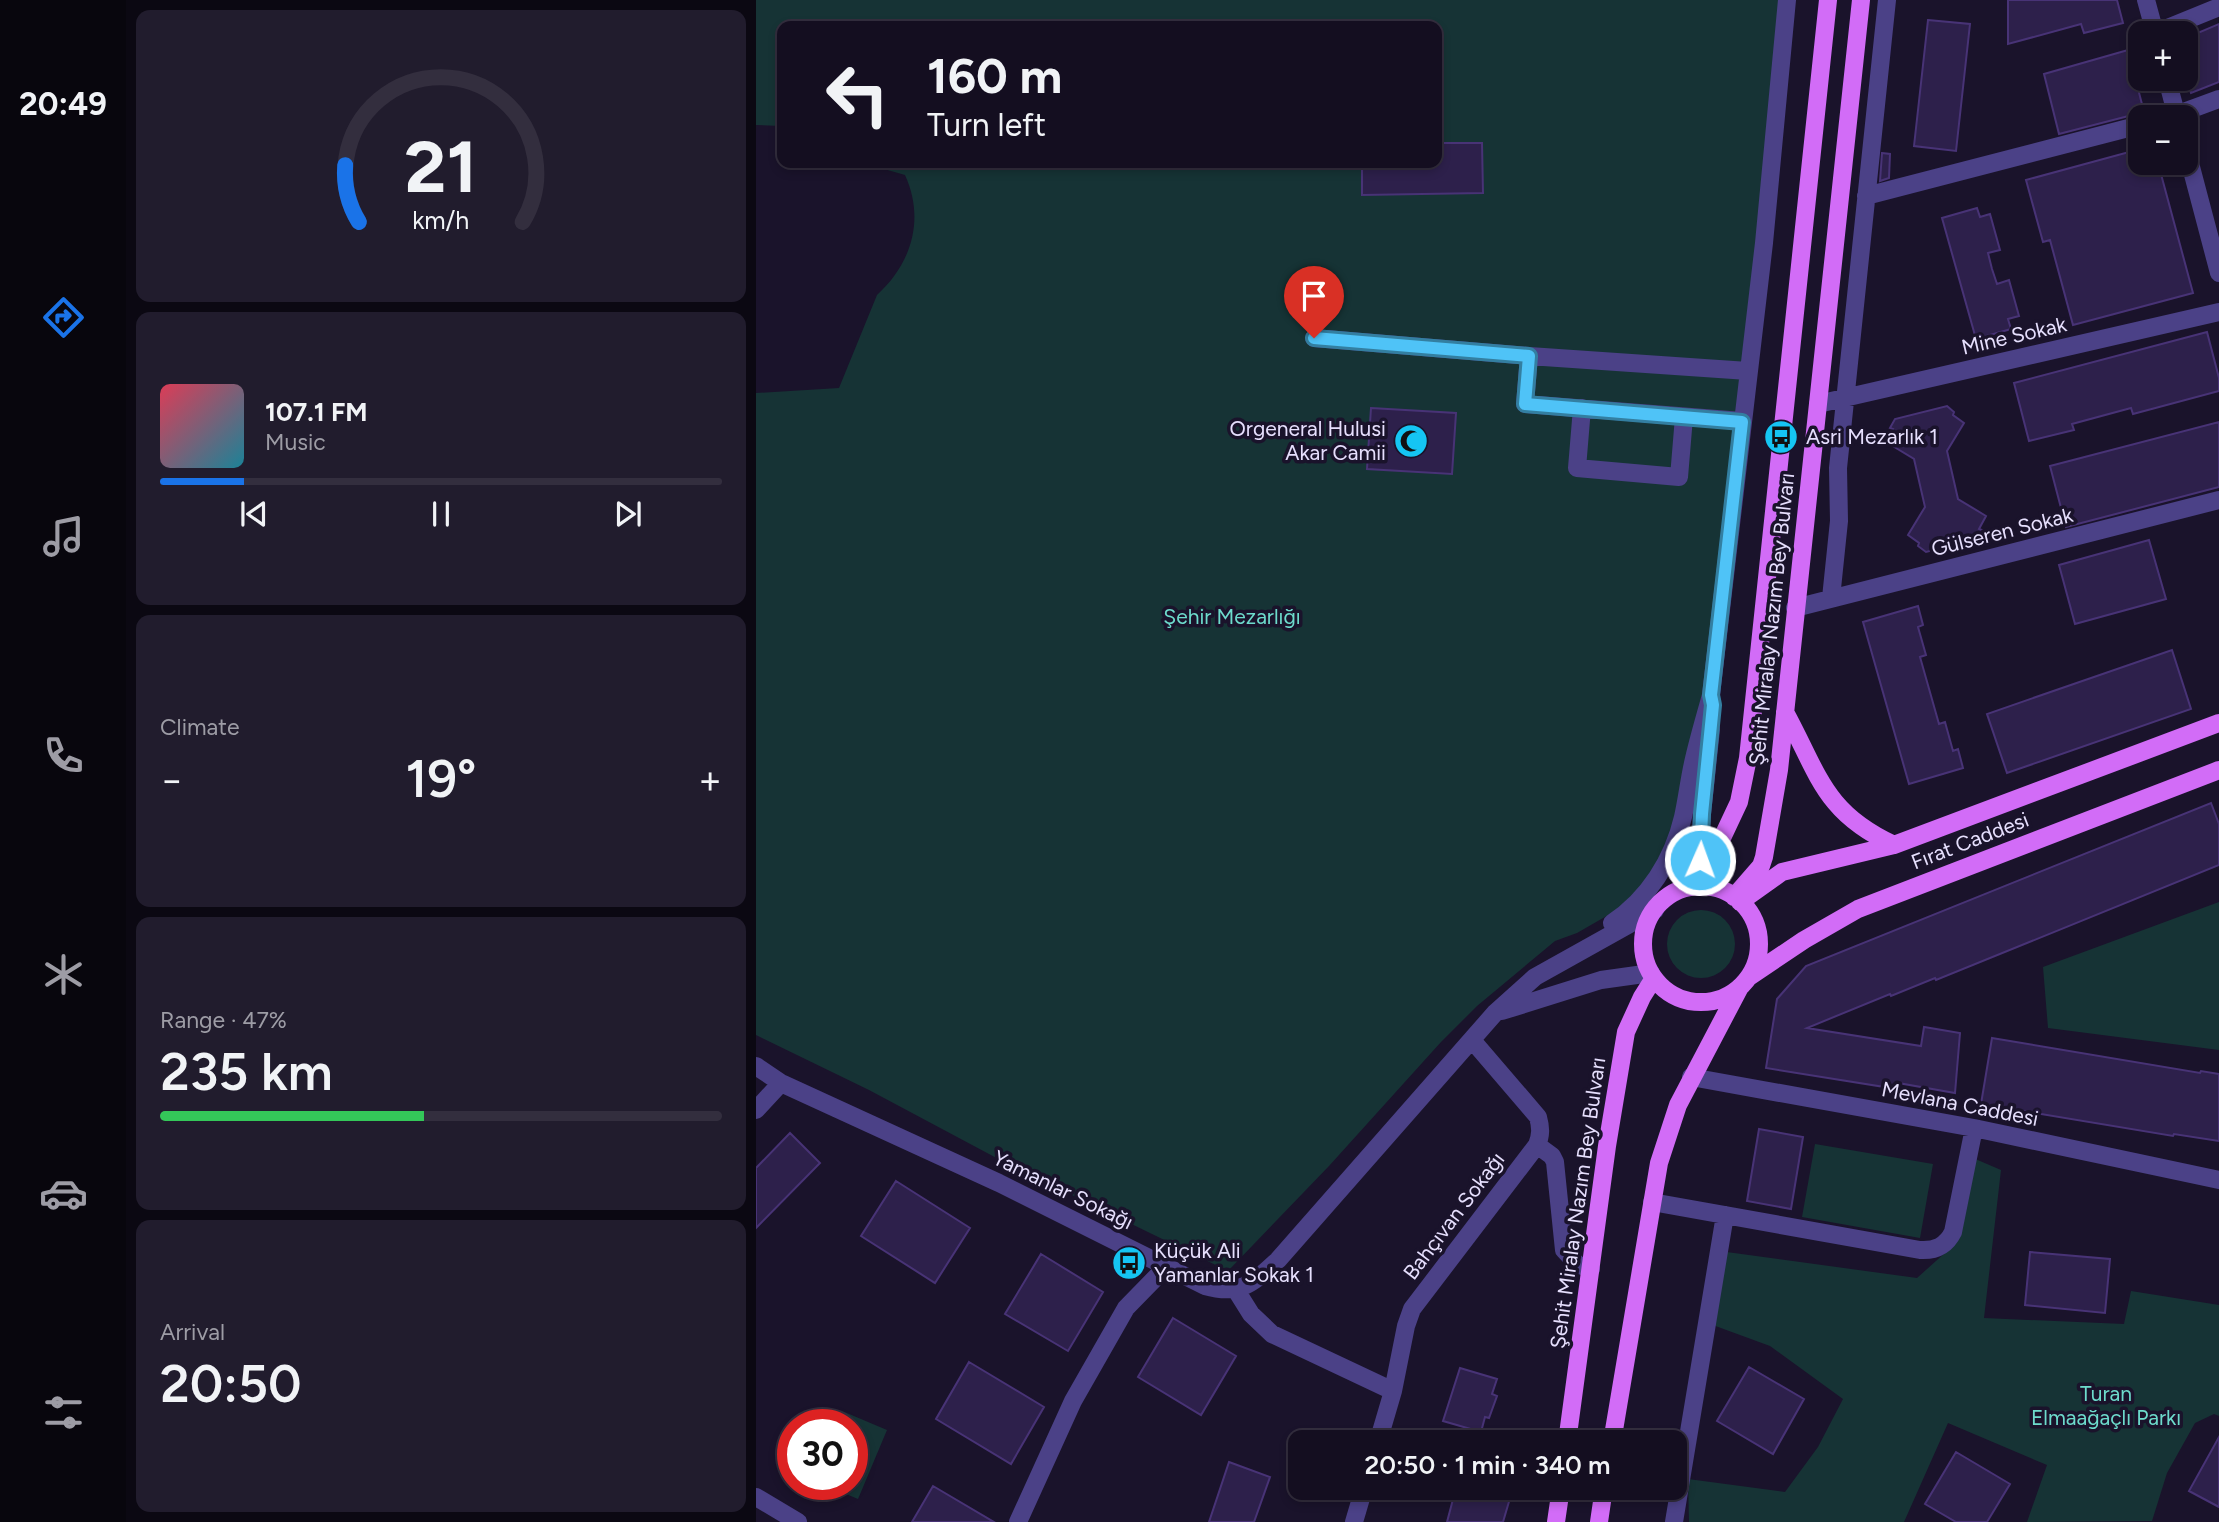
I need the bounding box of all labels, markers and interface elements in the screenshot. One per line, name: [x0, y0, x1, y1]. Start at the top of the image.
map controls: [2128, 21, 2198, 175]
button: +: [2128, 21, 2198, 91]
text: 160 m: [927, 46, 1062, 105]
icon: left: [812, 49, 903, 140]
text: 20:49: [19, 85, 107, 123]
button: −: [2128, 105, 2198, 175]
text: Turn left: [927, 106, 1046, 144]
text: 21: [405, 124, 477, 211]
text: km/h: [412, 205, 470, 235]
pin: [1284, 266, 1344, 338]
icon: arrive: [1295, 277, 1333, 315]
icon: directions: [39, 293, 88, 342]
street label: Mine Sokak: [1959, 311, 2070, 360]
text: 107.1 FM: [265, 396, 368, 428]
place label: Orgeneral Hulusi Akar Camii: [1230, 416, 1386, 465]
bus stop icon: Asri Mezarlık 1: [1762, 418, 1800, 456]
mosque icon: Orgeneral Hulusi Akar Camii: [1392, 422, 1430, 460]
place label: Asri Mezarlık 1: [1806, 424, 1938, 449]
text: Music: [265, 428, 326, 456]
street label: Şehit Miralay Nazım Bey Bulvarı: [1744, 471, 1799, 766]
icon: previous: [235, 495, 273, 533]
icon: pause: [422, 495, 460, 533]
icon: next: [609, 495, 647, 533]
street label: Gülseren Sokak: [1929, 502, 2076, 561]
icon: music: [39, 512, 88, 561]
park label: Şehir Mezarlığı: [1163, 604, 1301, 629]
text: Climate: [160, 713, 239, 741]
icon: phone: [39, 731, 88, 780]
text: 19°: [405, 748, 477, 810]
text: −: [160, 757, 184, 803]
text: +: [698, 757, 722, 803]
street label: Fırat Caddesi: [1908, 807, 2032, 874]
position arrow: [1663, 823, 1737, 897]
icon: climate: [39, 950, 88, 999]
text: Range · 47%: [160, 1006, 287, 1034]
text: 235 km: [160, 1041, 333, 1103]
street label: Şehit Miralay Nazım Bey Bulvarı: [1545, 1056, 1610, 1350]
street label: Mevlana Caddesi: [1879, 1076, 2041, 1131]
street label: Yamanlar Sokağı: [989, 1145, 1137, 1234]
street label: Bahçıvan Sokağı: [1398, 1147, 1510, 1284]
icon: car: [39, 1169, 88, 1218]
place label: Küçük Ali Yamanlar Sokak 1: [1154, 1238, 1314, 1287]
bus stop icon: Küçük Ali Yamanlar Sokak 1: [1110, 1244, 1148, 1282]
text: Arrival: [160, 1318, 225, 1346]
text: 20:50: [160, 1353, 302, 1415]
park label: Turan Elmaağaçlı Parkı: [2031, 1381, 2181, 1430]
icon: filters: [39, 1388, 88, 1437]
speed limit sign: 30: [777, 1409, 868, 1500]
text: 20:50 · 1 min · 340 m: [1364, 1449, 1611, 1481]

